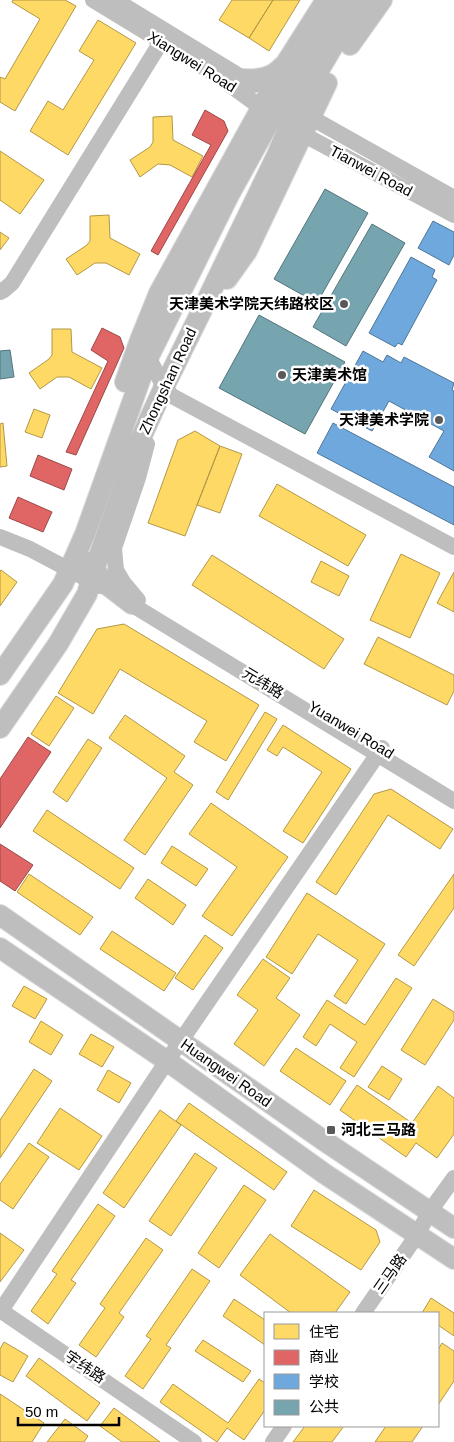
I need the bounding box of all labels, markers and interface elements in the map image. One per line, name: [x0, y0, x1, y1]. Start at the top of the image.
street label: Xiangwei Road: [145, 28, 240, 96]
street label: Tianwei Road: [327, 142, 415, 199]
place label: 天津美术学院天纬路校区: [169, 295, 334, 312]
marker: 天津美术学院天纬路校区: [338, 298, 350, 310]
street label: Zhongshan Road: [136, 325, 200, 437]
place label: 天津美术馆: [292, 366, 367, 383]
marker: 天津美术馆: [276, 369, 288, 381]
place label: 天津美术学院: [339, 411, 429, 428]
marker: 天津美术学院: [433, 414, 445, 426]
street label: 元纬路: [240, 664, 287, 701]
street label: Yuanwei Road: [305, 697, 397, 762]
street label: Huangwei Road: [178, 1035, 275, 1110]
place label: 河北三马路: [341, 1121, 416, 1138]
marker: 河北三马路: [325, 1124, 337, 1136]
street label: 三马路: [370, 1250, 409, 1297]
legend: [264, 1312, 439, 1427]
text: 住宅: [309, 1323, 339, 1340]
street label: 宇纬路: [62, 1347, 109, 1386]
text: 商业: [309, 1348, 339, 1365]
text: 学校: [309, 1373, 339, 1390]
scale bar: [18, 1394, 119, 1426]
text: 公共: [309, 1398, 339, 1415]
text: 50 m: [25, 1403, 58, 1420]

